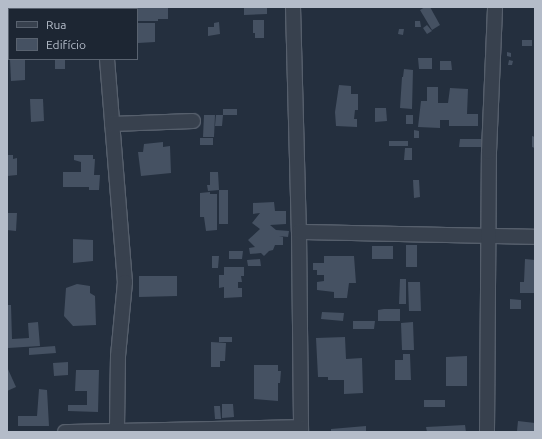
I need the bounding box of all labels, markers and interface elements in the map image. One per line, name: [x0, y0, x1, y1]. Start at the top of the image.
legend: [8, 8, 138, 60]
text: Rua: [46, 18, 67, 31]
text: Edifício: [46, 38, 86, 51]

